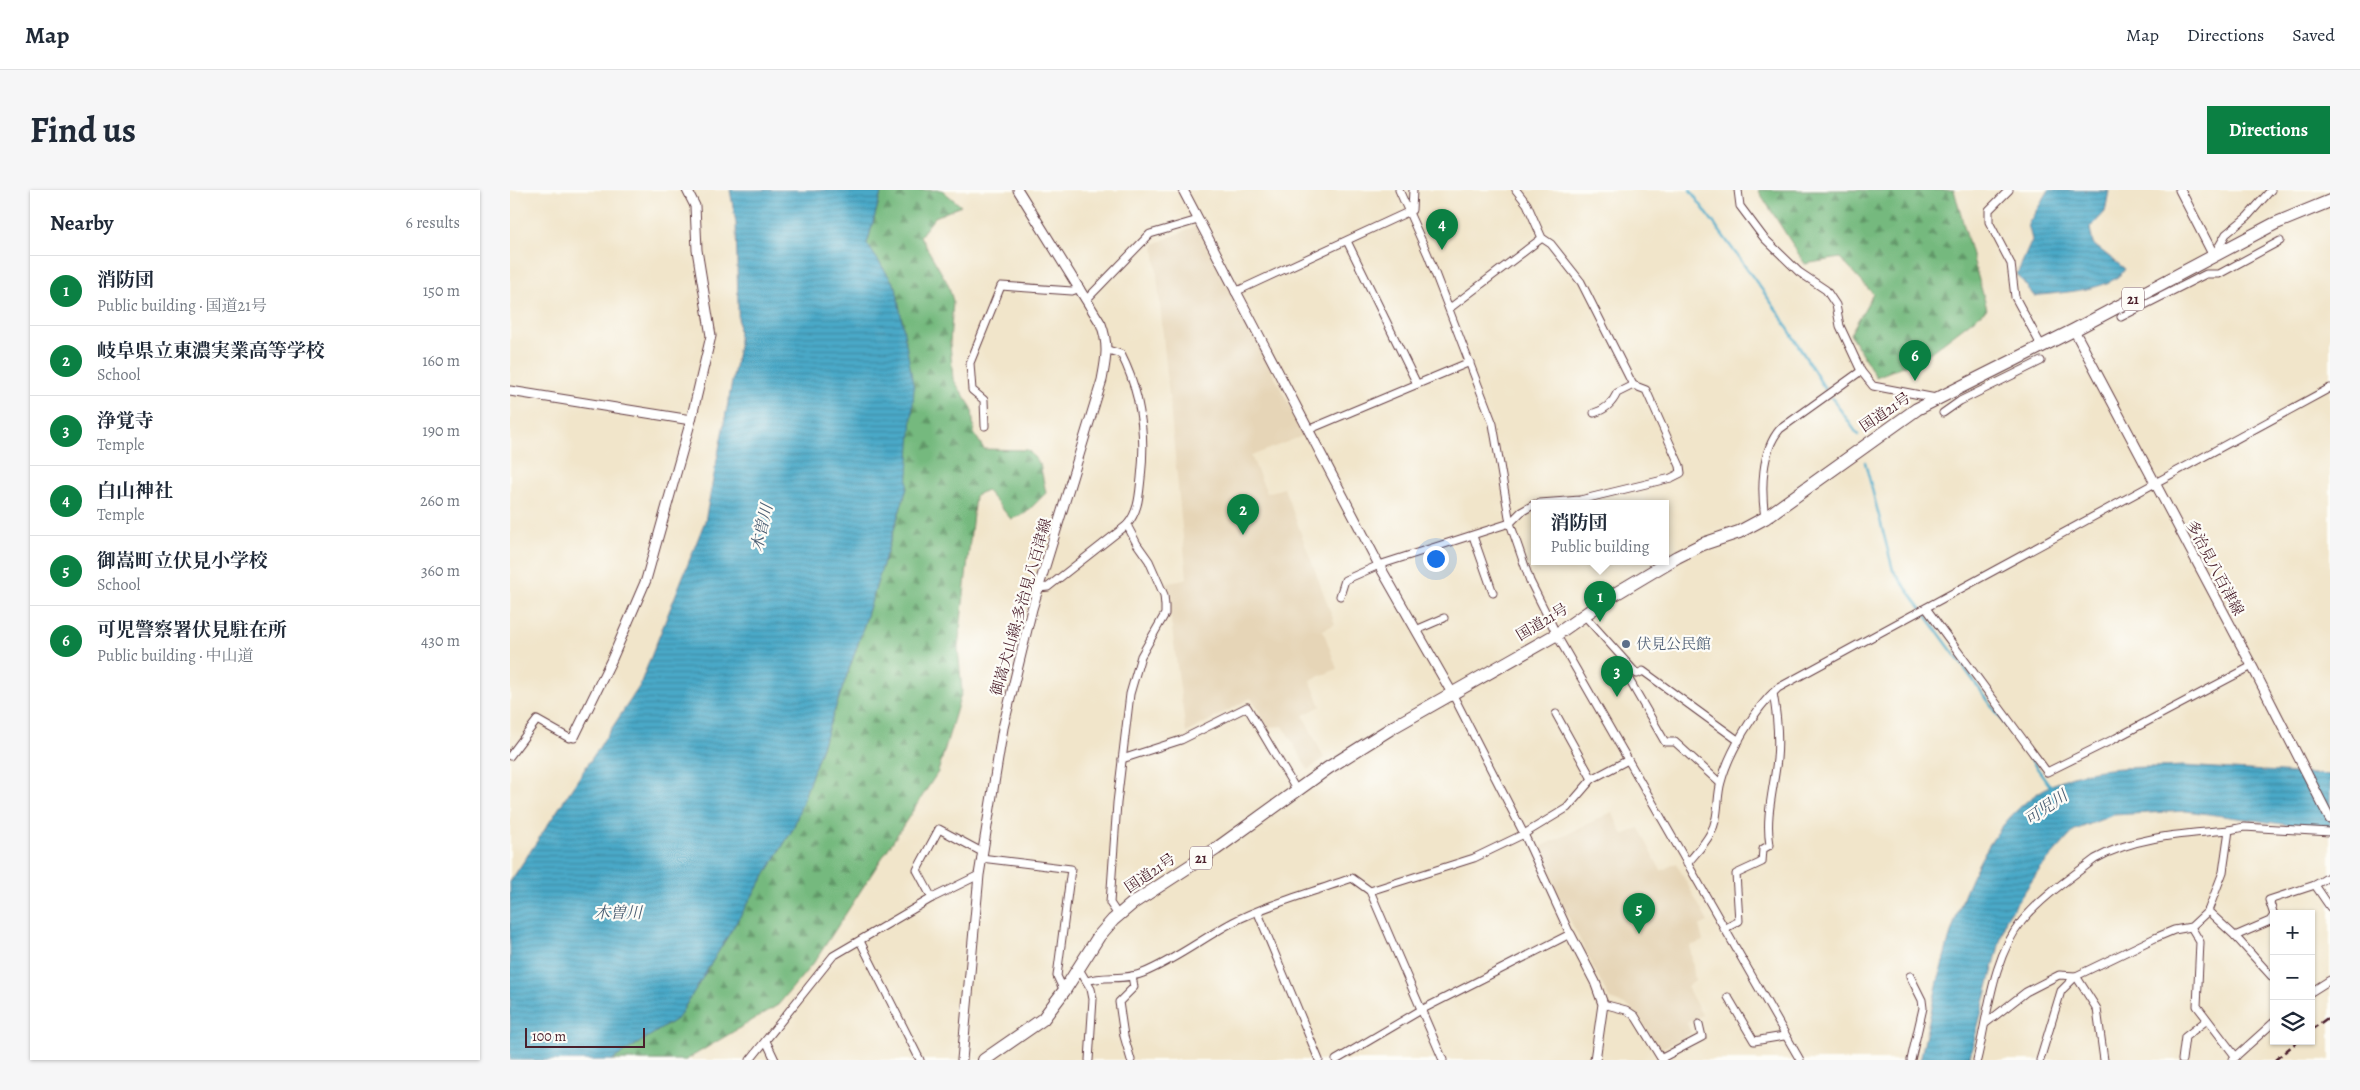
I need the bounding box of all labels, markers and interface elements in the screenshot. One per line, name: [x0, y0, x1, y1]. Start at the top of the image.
text: Map: [25, 19, 69, 51]
text: Map: [2126, 23, 2159, 47]
text: Directions: [2187, 23, 2264, 47]
text: Saved: [2292, 23, 2335, 47]
text: Find us: [30, 106, 136, 154]
button: Directions: [2207, 106, 2330, 154]
text: Nearby: [50, 209, 113, 237]
pin: 4: [1426, 209, 1458, 250]
text: 6 results: [406, 212, 460, 234]
text: 消防団: [97, 267, 154, 293]
text: 1: [63, 280, 69, 302]
text: 150 m: [423, 280, 460, 302]
road number: 21: [2122, 288, 2144, 310]
text: Public building · 国道21号: [97, 295, 267, 317]
text: 岐阜県立東濃実業高等学校: [97, 338, 325, 364]
pin: 6: [1899, 340, 1931, 381]
text: 2: [62, 350, 70, 372]
text: 160 m: [422, 350, 460, 372]
text: School: [97, 364, 140, 386]
street label: 国道21号: [1856, 388, 1914, 436]
text: 浄覚寺: [97, 408, 154, 434]
text: 3: [63, 420, 69, 442]
text: 190 m: [422, 420, 460, 442]
text: Temple: [97, 434, 145, 456]
text: 白山神社: [97, 478, 173, 504]
text: 4: [62, 490, 70, 512]
text: 260 m: [420, 490, 460, 512]
pin: 2: [1227, 494, 1259, 535]
water label: 木曽川: [746, 500, 779, 554]
popup: [1531, 500, 1669, 565]
text: Temple: [97, 504, 145, 526]
text: 消防団: [1550, 510, 1607, 536]
street label: 御嵩犬山線;多治見八百津線: [986, 516, 1056, 698]
street label: 多治見八百津線: [2182, 517, 2248, 619]
text: Public building: [1550, 536, 1650, 558]
your location: [1423, 546, 1449, 572]
text: 御嵩町立伏見小学校: [97, 548, 268, 574]
text: 5: [63, 560, 69, 582]
text: 360 m: [421, 560, 460, 582]
text: School: [97, 574, 140, 596]
pin: 1: [1584, 581, 1616, 622]
street label: 国道21号: [1512, 599, 1572, 645]
text: 可児警察署伏見駐在所: [97, 617, 287, 643]
text: 6: [62, 630, 70, 652]
text: 430 m: [421, 630, 460, 652]
place label: 伏見公民館: [1636, 634, 1711, 654]
marker: 伏見公民館: [1620, 638, 1632, 650]
text: Public building · 中山道: [97, 645, 254, 667]
pin: 3: [1601, 656, 1633, 697]
water label: 可児川: [2020, 784, 2074, 831]
road number: 21: [1190, 846, 1212, 870]
street label: 国道21号: [1121, 849, 1179, 897]
pin: 5: [1623, 893, 1655, 934]
water label: 木曽川: [594, 902, 644, 924]
map controls: [2270, 910, 2315, 1045]
button: +: [2270, 910, 2315, 955]
button: −: [2270, 955, 2315, 1000]
button: layers: [2270, 1000, 2315, 1045]
scale bar: [525, 1025, 645, 1048]
text: 100 m: [532, 1027, 566, 1046]

